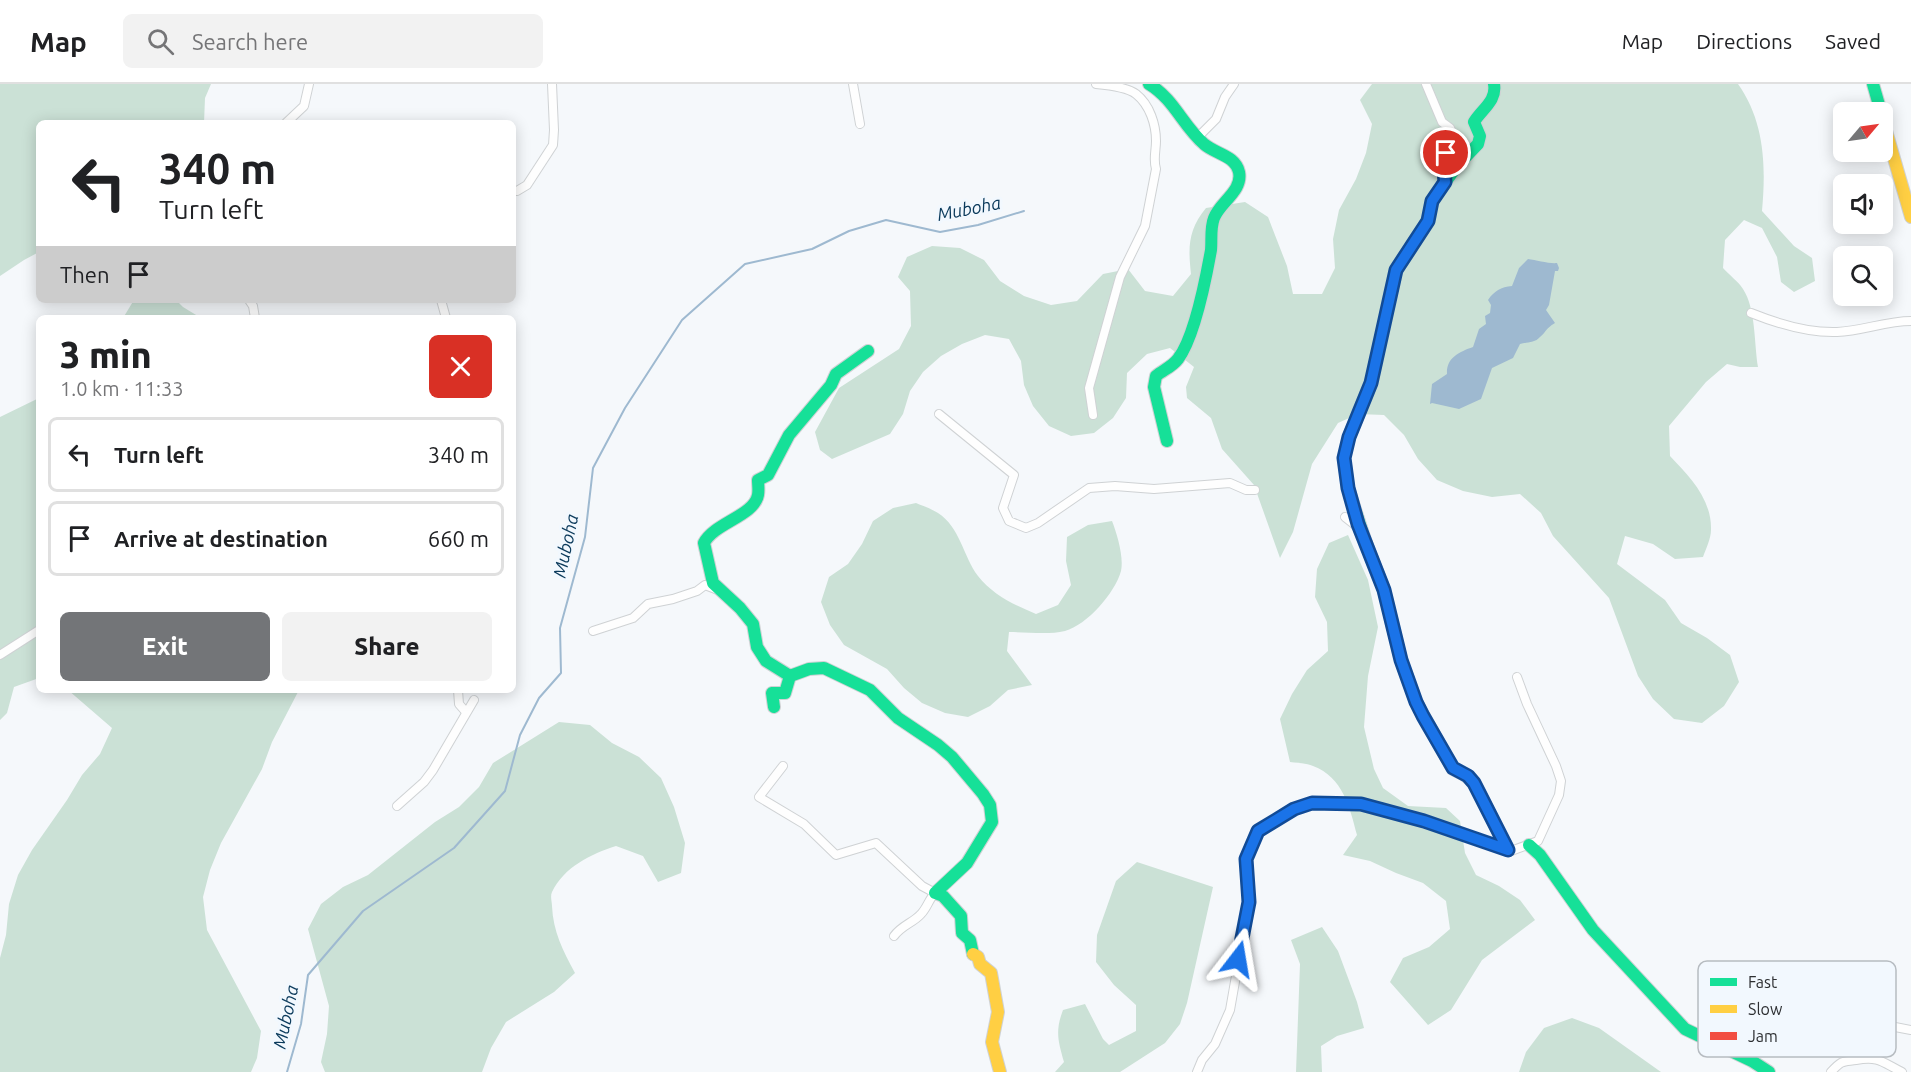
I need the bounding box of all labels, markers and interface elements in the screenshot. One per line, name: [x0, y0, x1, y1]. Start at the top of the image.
search box: [123, 14, 543, 68]
icon: search: [144, 25, 177, 58]
text: Map: [30, 26, 87, 57]
text: Search here: [192, 29, 308, 54]
text: Map: [1622, 29, 1663, 53]
text: Directions: [1696, 29, 1792, 53]
text: Saved: [1825, 29, 1881, 53]
north arrow: [1833, 102, 1893, 162]
map controls: [1833, 102, 1893, 306]
pin: [1420, 127, 1471, 178]
icon: arrive: [1429, 136, 1462, 169]
icon: left: [60, 144, 138, 222]
text: 340 m: [159, 145, 276, 192]
button: sound: [1833, 174, 1893, 234]
water label: Muboha: [935, 192, 1003, 224]
text: Turn left: [159, 194, 263, 224]
button: search: [1833, 246, 1893, 306]
icon: arrive: [122, 258, 155, 291]
text: Then: [60, 262, 110, 287]
text: 3 min: [60, 334, 152, 375]
button: close: [429, 335, 492, 398]
text: 1.0 km · 11:33: [60, 377, 184, 400]
icon: left: [63, 438, 96, 471]
text: Turn left: [114, 442, 204, 467]
text: 340 m: [428, 442, 489, 467]
water label: Muboha: [549, 512, 582, 579]
icon: arrive: [63, 522, 96, 555]
text: Arrive at destination: [114, 526, 328, 551]
text: 660 m: [428, 526, 489, 551]
button: Exit: [60, 612, 270, 681]
button: Share: [282, 612, 492, 681]
position arrow: [1206, 927, 1270, 991]
legend: [1698, 961, 1896, 1057]
text: Fast: [1748, 973, 1778, 991]
water label: Muboha: [269, 983, 302, 1050]
text: Slow: [1748, 1000, 1783, 1018]
text: Jam: [1748, 1027, 1778, 1045]

